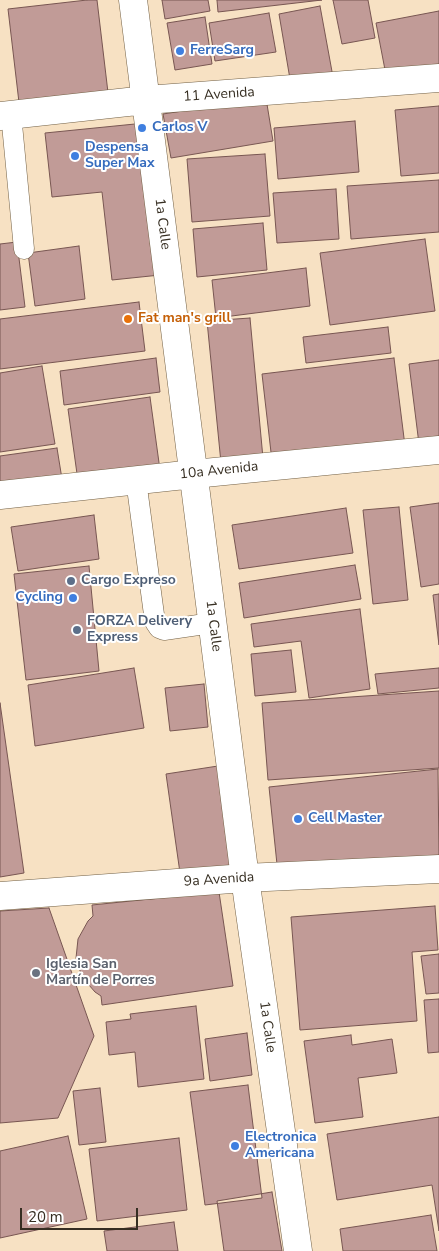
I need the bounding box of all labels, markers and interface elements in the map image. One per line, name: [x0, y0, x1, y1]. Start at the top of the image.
place label: FerreSarg: [190, 43, 254, 59]
marker: FerreSarg: [174, 45, 186, 57]
street label: 11 Avenida: [183, 84, 255, 106]
place label: Carlos V: [152, 120, 207, 136]
marker: Carlos V: [136, 122, 148, 134]
place label: Despensa Super Max: [85, 140, 155, 172]
marker: Despensa Super Max: [69, 150, 81, 162]
street label: 1a Calle: [151, 197, 173, 251]
place label: Fat man's grill: [138, 311, 231, 327]
marker: Fat man's grill: [122, 313, 134, 325]
street label: 10a Avenida: [179, 459, 259, 483]
place label: Cargo Expreso: [81, 573, 176, 589]
marker: Cargo Expreso: [65, 575, 77, 587]
place label: Cycling: [15, 590, 63, 606]
marker: Cycling: [67, 592, 79, 604]
street label: 1a Calle: [202, 599, 224, 653]
place label: FORZA Delivery Express: [87, 614, 192, 646]
marker: FORZA Delivery Express: [71, 624, 83, 636]
place label: Cell Master: [308, 811, 382, 827]
marker: Cell Master: [292, 813, 304, 825]
street label: 9a Avenida: [183, 869, 255, 891]
place label: Iglesia San Martín de Porres: [46, 957, 154, 990]
marker: Iglesia San Martín de Porres: [30, 967, 42, 979]
street label: 1a Calle: [255, 1000, 279, 1054]
place label: Electronica Americana: [245, 1130, 317, 1162]
marker: Electronica Americana: [229, 1140, 241, 1152]
scale bar: [22, 1198, 140, 1230]
text: 20 m: [28, 1207, 63, 1227]

